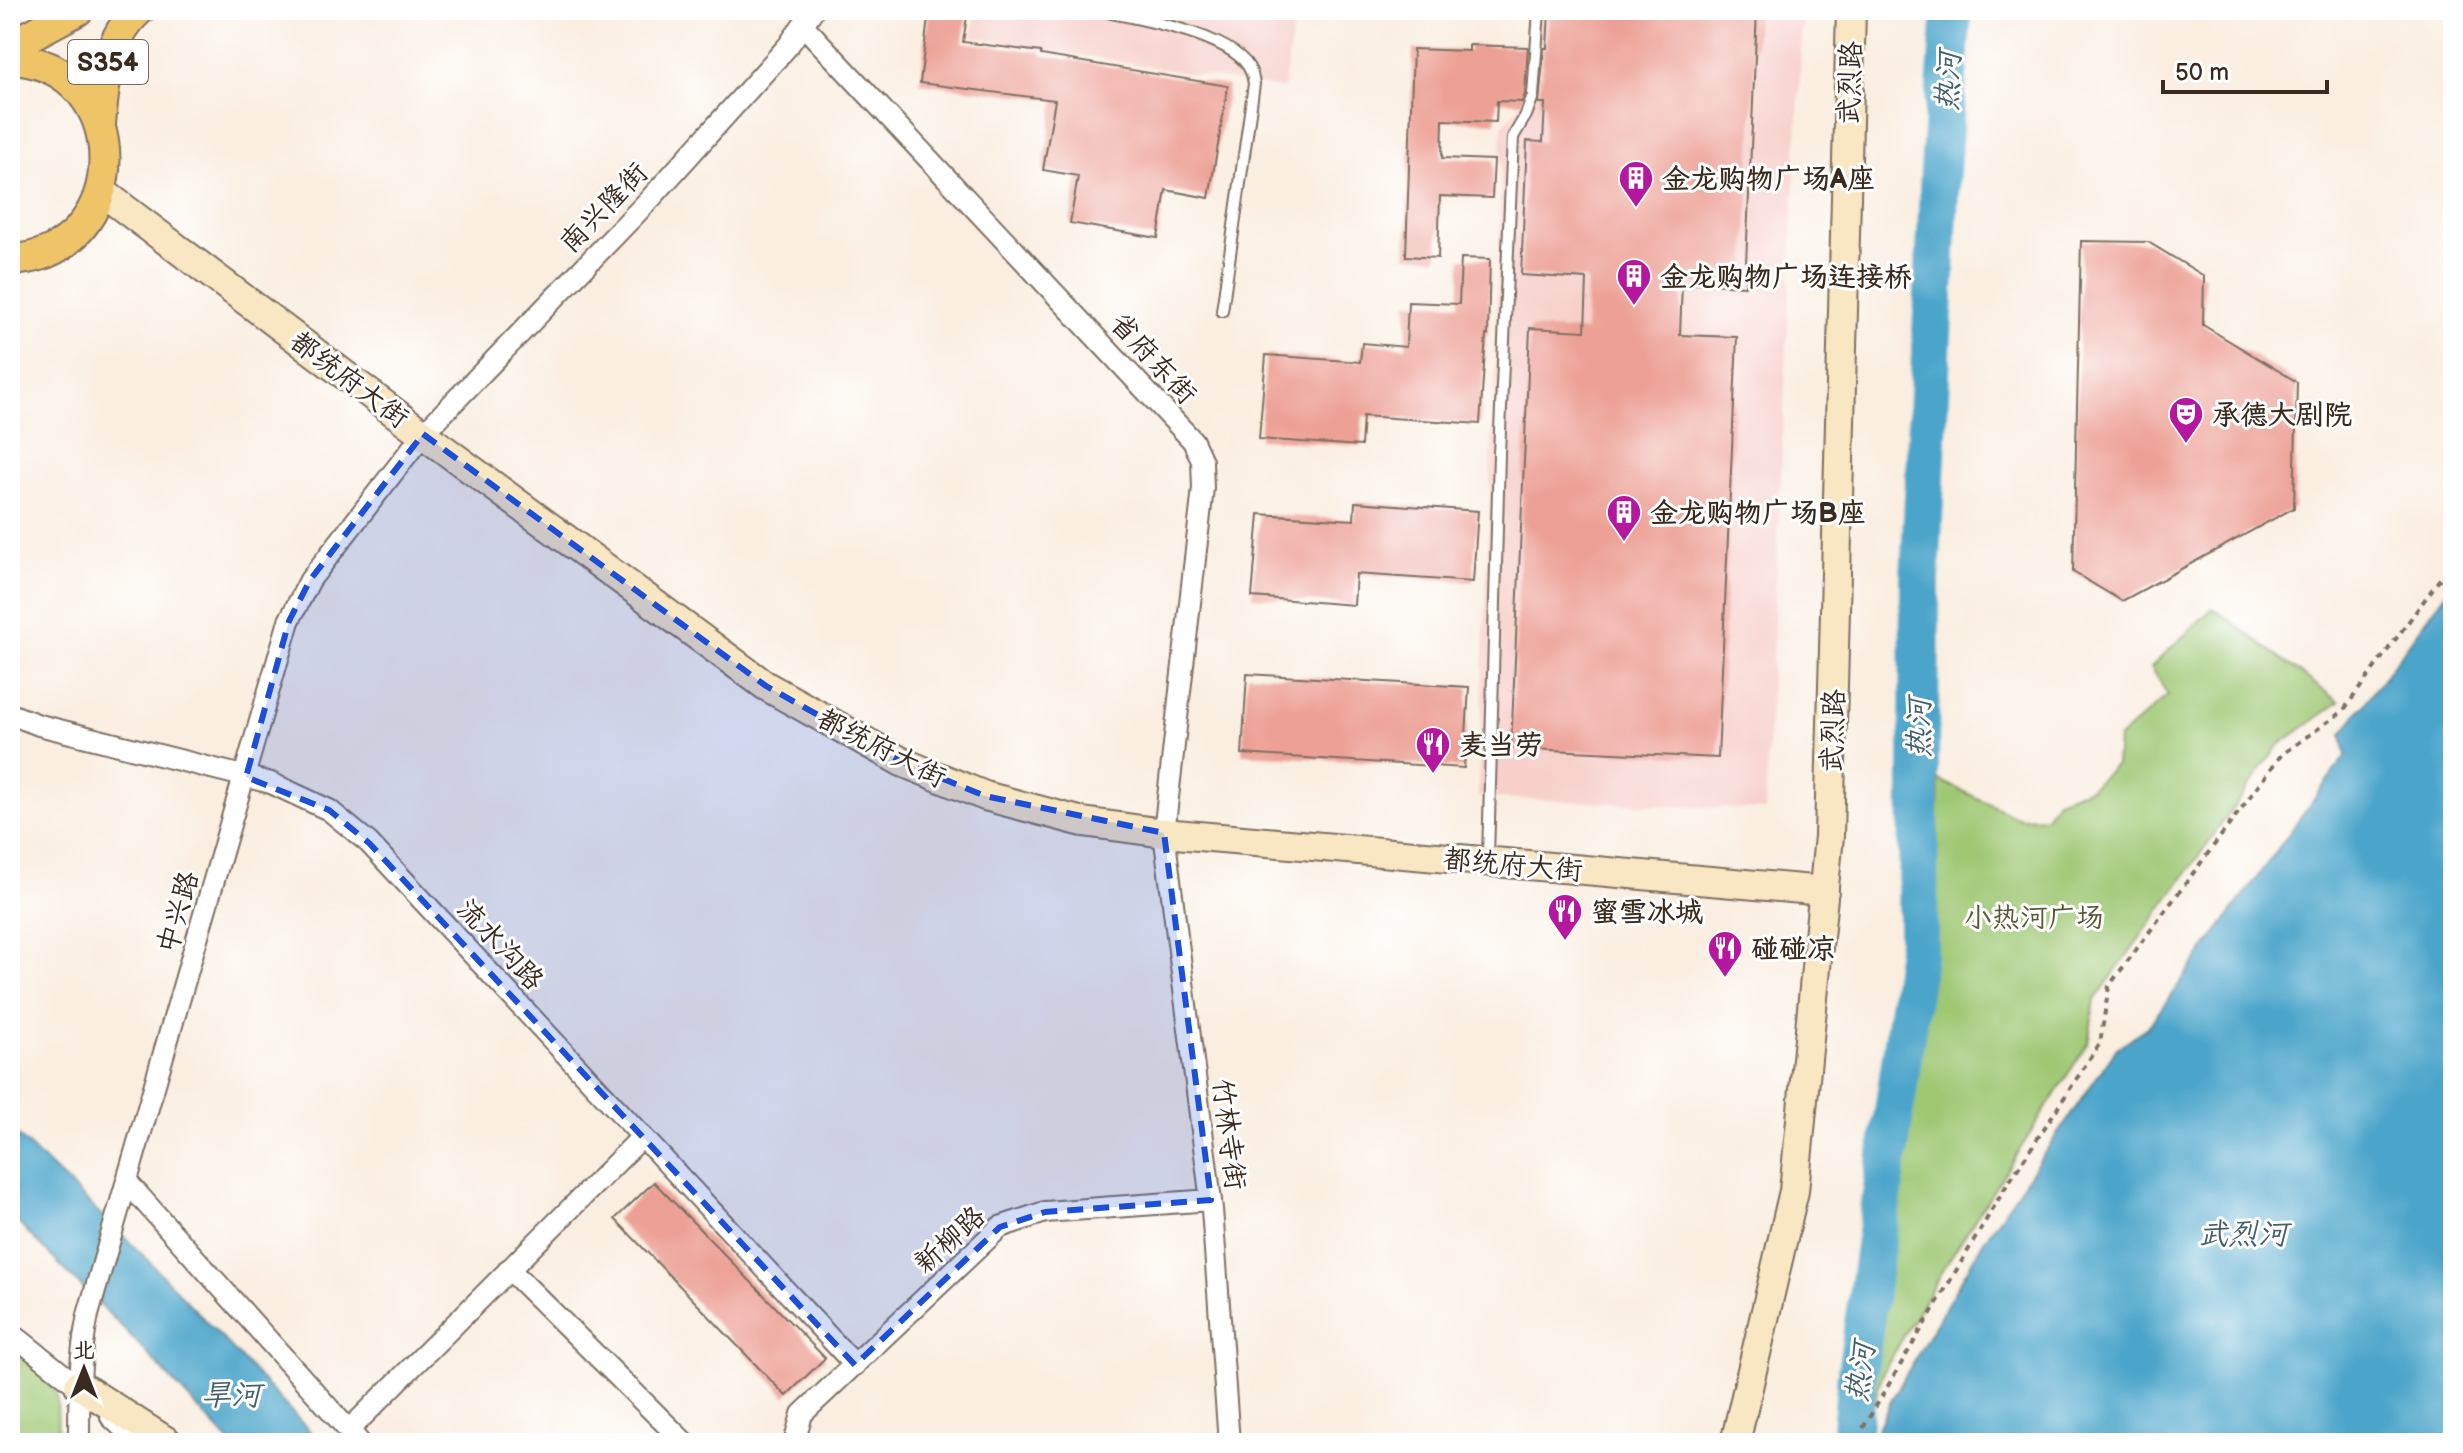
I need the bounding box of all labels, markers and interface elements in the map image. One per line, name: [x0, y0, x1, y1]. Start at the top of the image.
road number: S354: [68, 40, 148, 84]
street label: 武烈路: [1833, 40, 1868, 126]
scale bar: [2163, 44, 2327, 94]
water label: 热河: [1929, 45, 1969, 112]
text: 50 m: [2175, 58, 2229, 87]
street label: 南兴隆街: [553, 156, 655, 260]
building icon: 金龙购物广场A座: [1617, 159, 1655, 209]
place label: 金龙购物广场A座: [1662, 163, 1875, 196]
building icon: 金龙购物广场连接桥: [1615, 257, 1653, 307]
place label: 金龙购物广场连接桥: [1660, 261, 1912, 294]
street label: 省府东街: [1103, 307, 1203, 411]
street label: 都统府大街: [283, 325, 415, 436]
theatre icon: 承德大剧院: [2167, 395, 2205, 445]
place label: 承德大剧院: [2212, 399, 2352, 432]
building icon: 金龙购物广场B座: [1605, 493, 1643, 543]
place label: 金龙购物广场B座: [1650, 497, 1866, 530]
street label: 武烈路: [1816, 688, 1851, 774]
water label: 热河: [1902, 693, 1938, 758]
street label: 都统府大街: [811, 702, 951, 795]
restaurant icon: 麦当劳: [1414, 725, 1452, 775]
place label: 麦当劳: [1459, 729, 1543, 762]
street label: 都统府大街: [1442, 843, 1584, 888]
street label: 中兴路: [151, 867, 206, 957]
restaurant icon: 蜜雪冰城: [1546, 892, 1584, 942]
street label: 流水沟路: [450, 893, 550, 997]
place label: 蜜雪冰城: [1591, 896, 1703, 929]
park label: 小热河广场: [1964, 902, 2104, 935]
restaurant icon: 碰碰凉: [1706, 929, 1744, 979]
place label: 碰碰凉: [1751, 933, 1835, 966]
street label: 竹林寺街: [1205, 1077, 1252, 1192]
street label: 新柳路: [908, 1200, 992, 1280]
water label: 武烈河: [2198, 1217, 2293, 1253]
north arrow: [44, 1329, 124, 1409]
water label: 热河: [1839, 1335, 1884, 1404]
text: 北: [73, 1337, 95, 1364]
water label: 旱河: [201, 1378, 266, 1414]

